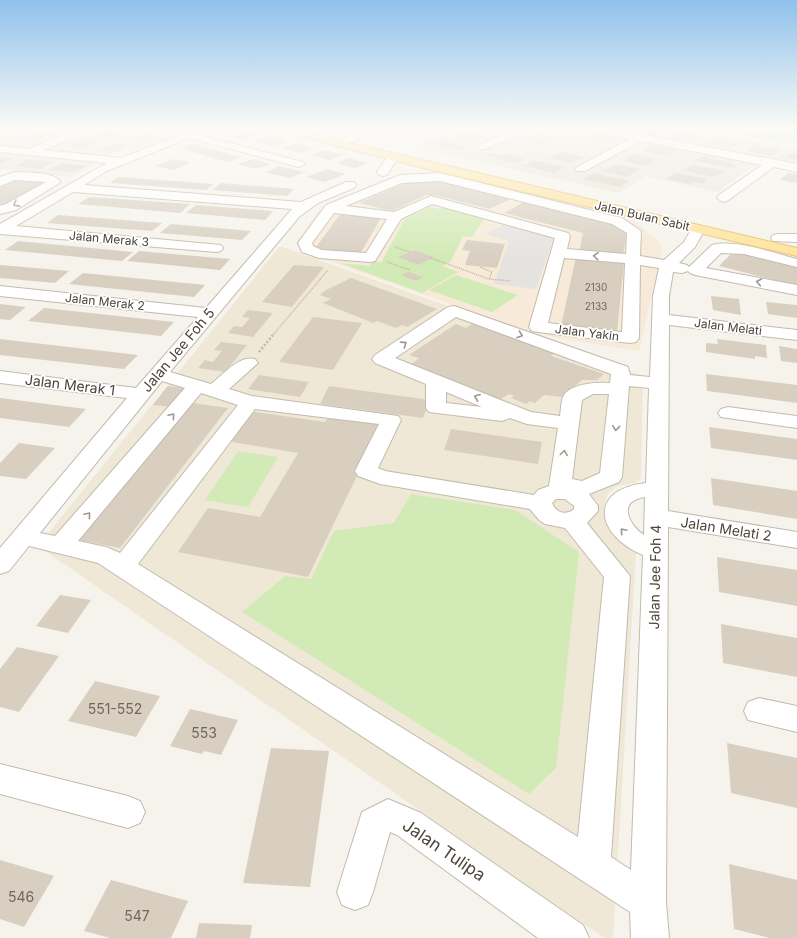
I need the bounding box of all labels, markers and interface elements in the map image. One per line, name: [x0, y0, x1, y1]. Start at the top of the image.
street label: Jalan Bulan Sabit: [593, 197, 691, 234]
one-way arrow: [13, 199, 20, 207]
street label: Jalan Merak 3: [68, 228, 150, 249]
one-way arrow: [593, 252, 599, 261]
one-way arrow: [756, 279, 762, 287]
house number: 2130: [585, 281, 607, 293]
street label: Jalan Merak 2: [64, 290, 146, 313]
house number: 2133: [585, 300, 607, 312]
street label: Jalan Jee Foh 5: [138, 304, 218, 395]
street label: Jalan Melati: [693, 315, 763, 338]
street label: Jalan Yakin: [554, 321, 620, 344]
one-way arrow: [516, 330, 523, 338]
one-way arrow: [400, 341, 407, 349]
street label: Jalan Merak 1: [24, 371, 116, 398]
one-way arrow: [474, 394, 481, 402]
one-way arrow: [167, 413, 174, 420]
one-way arrow: [612, 425, 621, 431]
one-way arrow: [559, 450, 568, 456]
one-way arrow: [83, 512, 90, 519]
street label: Jalan Melati 2: [679, 513, 773, 544]
street label: Jalan Jee Foh 4: [645, 524, 664, 630]
one-way arrow: [621, 528, 628, 536]
house number: 551-552: [88, 700, 142, 717]
house number: 553: [191, 724, 217, 741]
street label: Jalan Tulipa: [399, 815, 489, 885]
house number: 546: [8, 888, 34, 905]
house number: 547: [124, 907, 150, 924]

